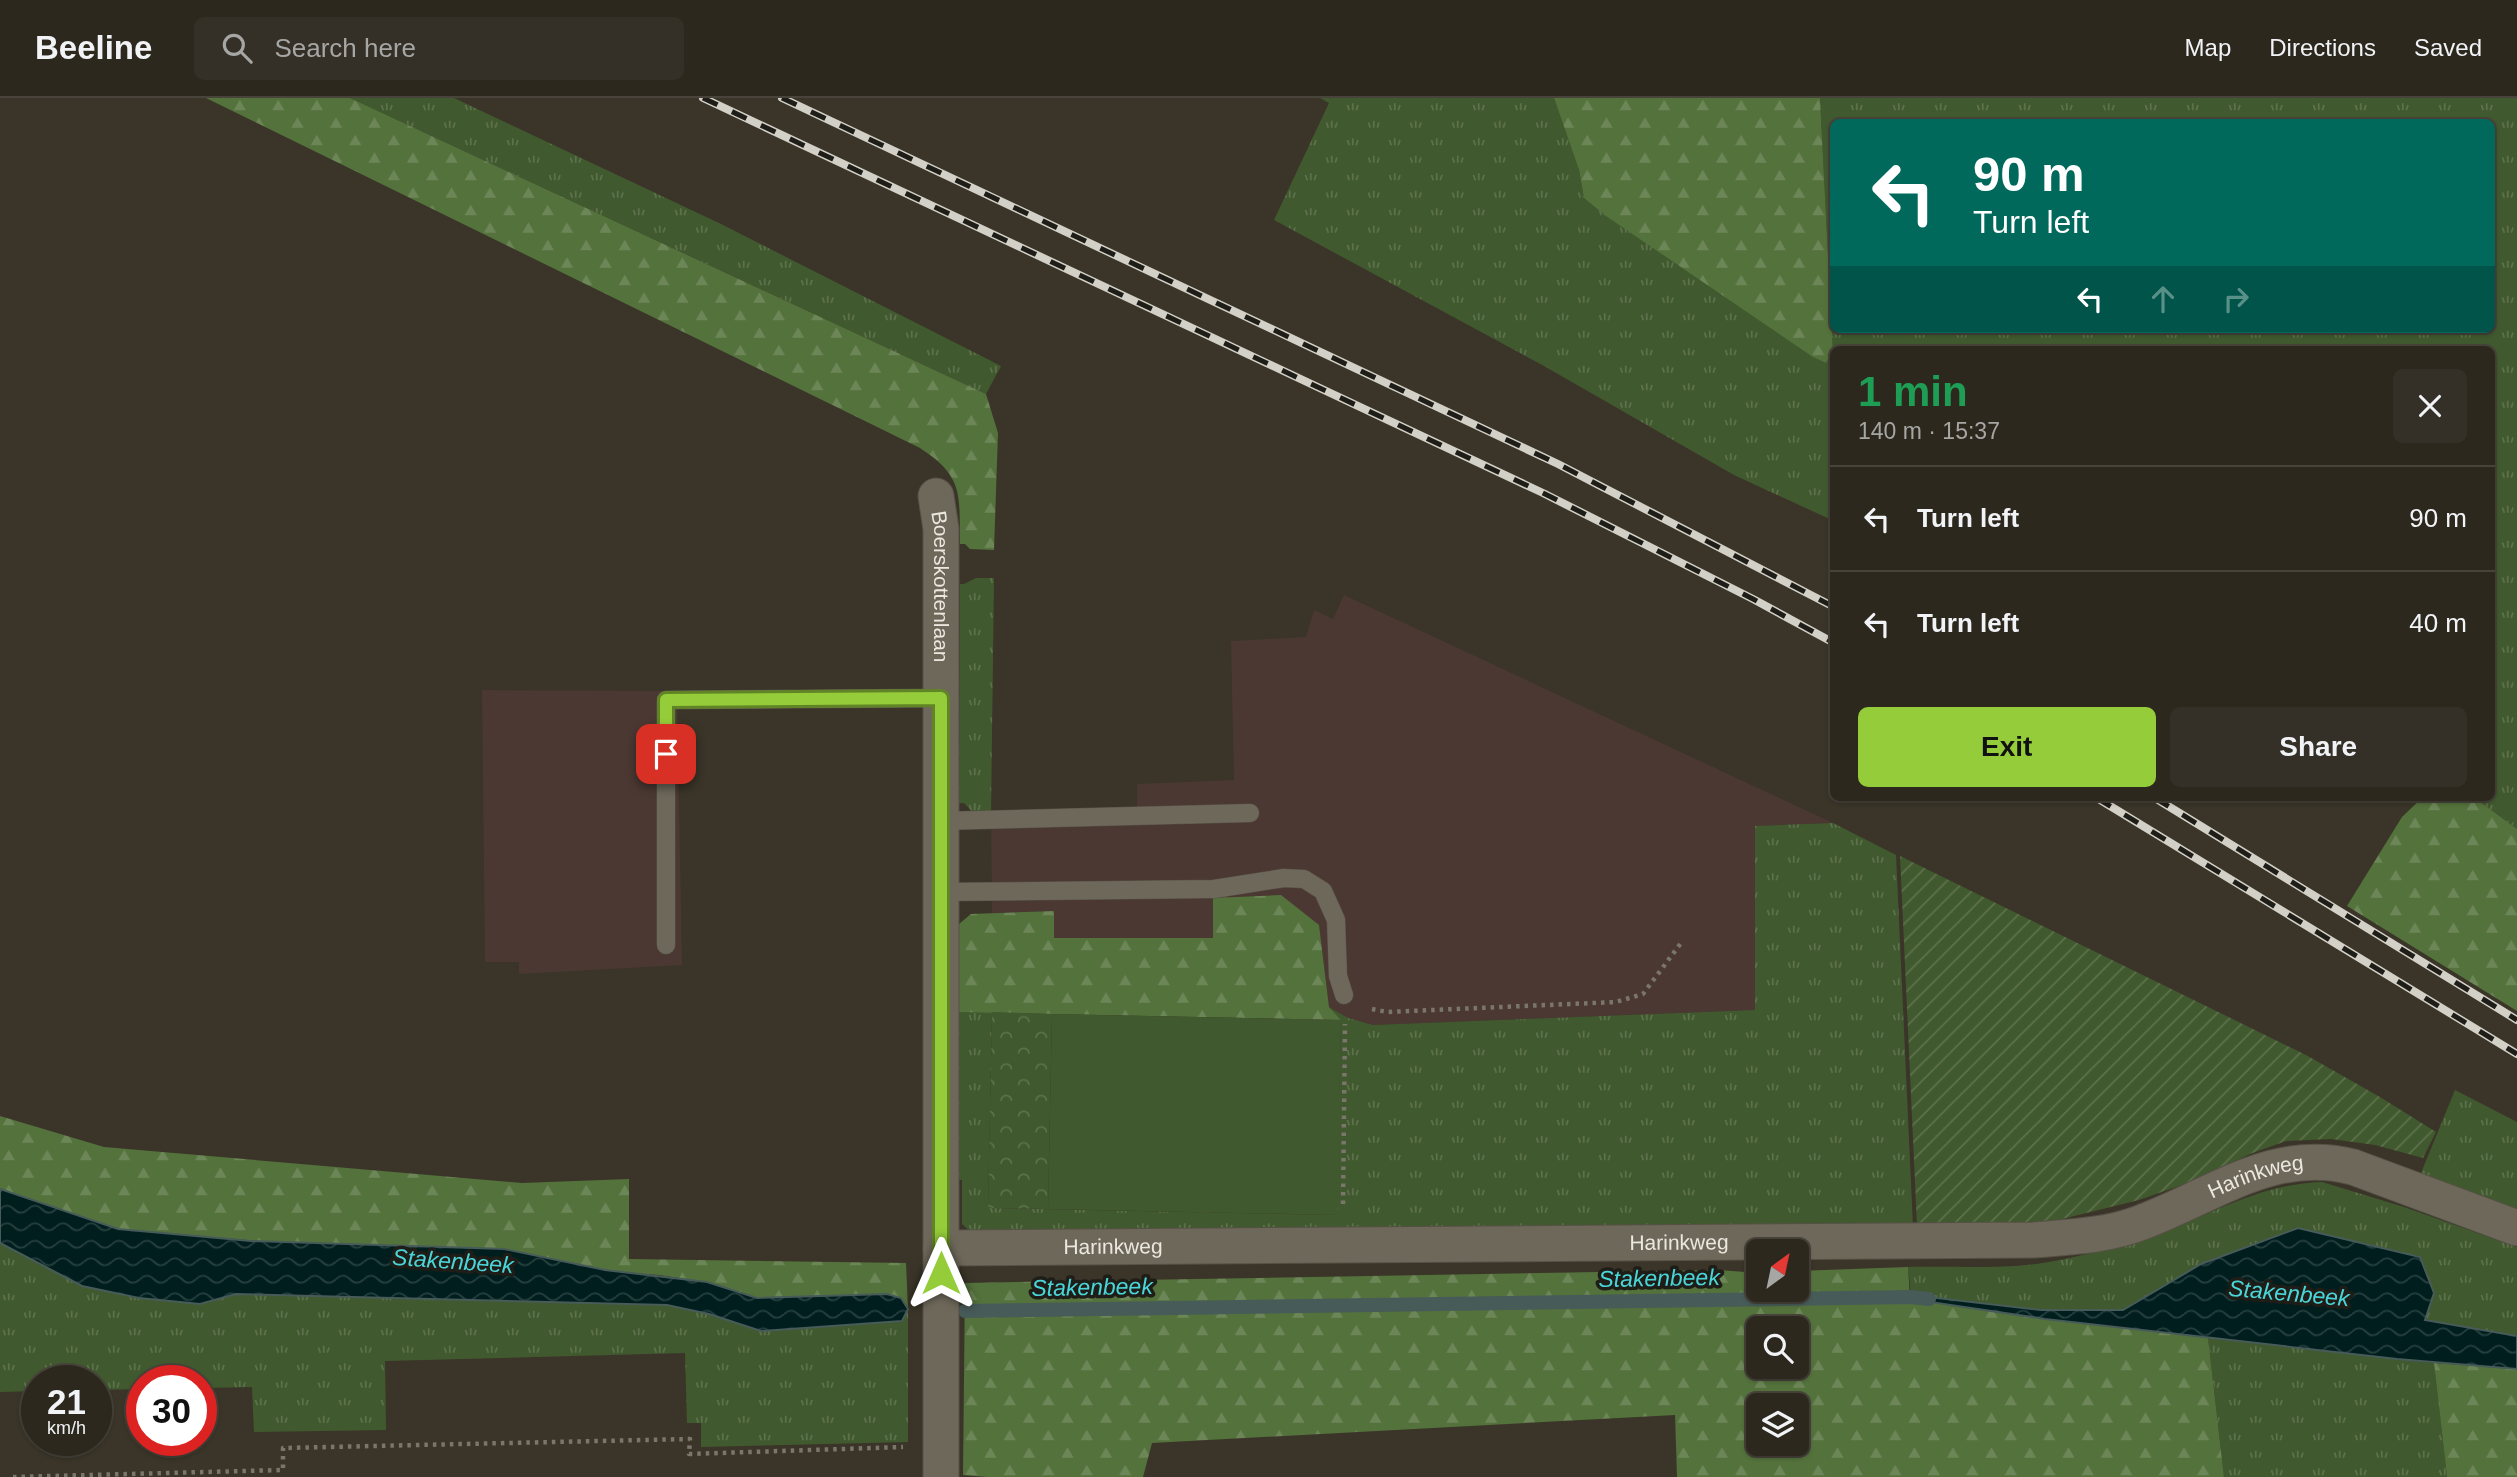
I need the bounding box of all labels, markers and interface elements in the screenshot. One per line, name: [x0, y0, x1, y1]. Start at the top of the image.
search box: [194, 17, 684, 80]
text: Beeline: [35, 29, 152, 66]
icon: search: [218, 29, 256, 67]
text: Search here: [274, 33, 416, 63]
text: Map: [2185, 34, 2231, 61]
text: Directions: [2269, 34, 2376, 61]
text: Saved: [2414, 34, 2482, 61]
icon: left: [1858, 147, 1949, 238]
text: 90 m: [1973, 147, 2085, 201]
text: Turn left: [1973, 204, 2089, 240]
icon: left: [2071, 280, 2109, 318]
icon: ahead: [2144, 280, 2182, 318]
icon: right: [2217, 280, 2255, 318]
text: 1 min: [1858, 368, 1968, 415]
button: close: [2393, 369, 2467, 443]
text: 140 m · 15:37: [1858, 418, 2000, 444]
icon: left: [1858, 500, 1896, 538]
text: Turn left: [1917, 503, 2019, 533]
text: 90 m: [2409, 503, 2467, 533]
street label: Boerskottenlaan: [927, 509, 953, 663]
icon: left: [1858, 605, 1896, 643]
text: Turn left: [1917, 608, 2019, 638]
text: 40 m: [2409, 608, 2467, 638]
button: Exit: [1858, 707, 2156, 787]
button: Share: [2170, 707, 2467, 787]
pin: [636, 724, 696, 784]
icon: arrive: [647, 735, 685, 773]
street label: Harinkweg: [2204, 1151, 2304, 1202]
street label: Harinkweg: [1629, 1230, 1729, 1254]
street label: Harinkweg: [1063, 1234, 1163, 1258]
position arrow: [904, 1236, 978, 1310]
north arrow: [1746, 1239, 1810, 1302]
map controls: [1746, 1239, 1809, 1456]
water label: Stakenbeek: [391, 1244, 516, 1278]
water label: Stakenbeek: [1598, 1264, 1721, 1292]
water label: Stakenbeek: [1031, 1273, 1154, 1301]
water label: Stakenbeek: [2227, 1275, 2352, 1311]
button: search: [1746, 1316, 1809, 1379]
speed limit sign: 30: [126, 1365, 217, 1456]
text: 21: [47, 1382, 86, 1421]
button: layers: [1746, 1393, 1809, 1456]
text: km/h: [47, 1418, 86, 1438]

